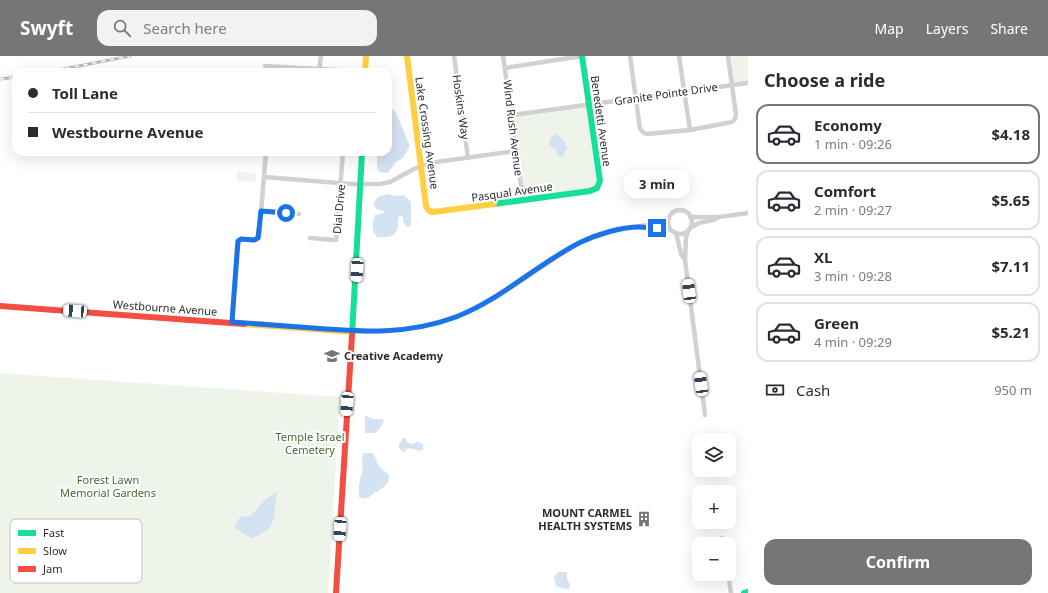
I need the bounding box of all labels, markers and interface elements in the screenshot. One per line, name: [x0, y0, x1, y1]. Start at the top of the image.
search box: [97, 10, 377, 46]
text: Swyft: [20, 15, 73, 41]
icon: search: [111, 17, 133, 39]
text: Search here: [143, 18, 227, 38]
text: Map: [875, 19, 904, 38]
text: Layers: [926, 19, 968, 38]
text: Share: [990, 19, 1028, 38]
text: Choose a ride: [764, 68, 885, 92]
street label: Hoskins Way: [450, 73, 474, 141]
street label: Benedetti Avenue: [588, 75, 615, 167]
street label: Lake Crossing Avenue: [412, 76, 443, 190]
street label: Wind Rush Avenue: [500, 79, 527, 177]
street label: Granite Pointe Drive: [613, 79, 719, 108]
text: Toll Lane: [52, 83, 118, 103]
text: Economy: [814, 115, 882, 135]
icon: car: [766, 116, 802, 152]
text: Westbourne Avenue: [52, 122, 203, 142]
text: $4.18: [991, 124, 1030, 144]
text: 1 min · 09:26: [814, 135, 892, 153]
callout: 3 min: [624, 170, 690, 198]
text: 3 min: [639, 175, 675, 193]
street label: Pasqual Avenue: [470, 178, 554, 205]
text: Comfort: [814, 181, 876, 201]
icon: car: [766, 182, 802, 218]
street label: Dial Drive: [329, 183, 348, 234]
text: $5.65: [991, 190, 1030, 210]
text: 2 min · 09:27: [814, 201, 892, 219]
route start: [277, 204, 295, 222]
route end: [648, 219, 666, 237]
text: XL: [814, 247, 832, 267]
icon: car: [766, 248, 802, 284]
text: $7.11: [991, 256, 1030, 276]
car: [350, 258, 364, 282]
text: 3 min · 09:28: [814, 267, 892, 285]
car: [682, 278, 696, 304]
street label: Westbourne Avenue: [112, 296, 218, 319]
car: [63, 304, 87, 318]
text: Green: [814, 313, 859, 333]
icon: car: [766, 314, 802, 350]
text: $5.21: [991, 322, 1030, 342]
text: 4 min · 09:29: [814, 333, 892, 351]
school or university icon: Creative Academy: [323, 347, 341, 365]
place label: Creative Academy: [344, 348, 444, 363]
car: [693, 371, 709, 397]
icon: cash: [764, 379, 786, 401]
text: Cash: [796, 380, 830, 400]
text: 950 m: [994, 381, 1032, 399]
car: [340, 392, 354, 416]
park label: Temple Israel Cemetery: [275, 429, 345, 457]
map controls: [692, 433, 736, 581]
button: layers: [692, 433, 736, 477]
park label: Forest Lawn Memorial Gardens: [60, 472, 156, 500]
button: +: [692, 485, 736, 529]
place label: MOUNT CARMEL HEALTH SYSTEMS: [538, 505, 632, 533]
building icon: MOUNT CARMEL HEALTH SYSTEMS: [635, 510, 653, 528]
car: [333, 517, 347, 541]
legend: [10, 519, 142, 583]
text: Fast: [43, 525, 64, 540]
button: −: [692, 537, 736, 581]
button: Confirm: [764, 539, 1032, 585]
text: Slow: [43, 543, 67, 558]
text: Jam: [42, 561, 62, 576]

